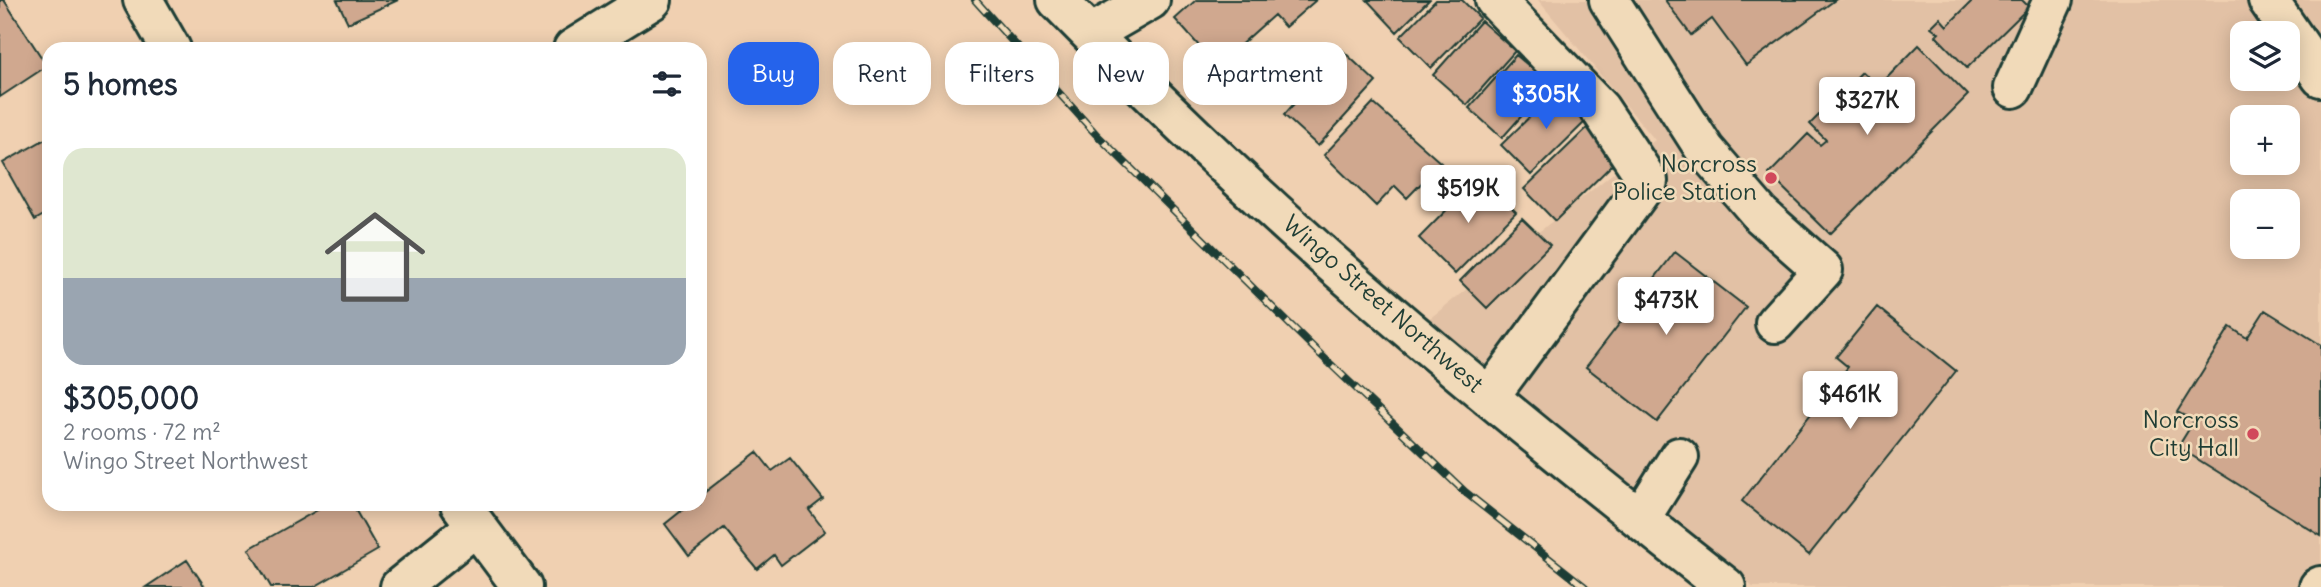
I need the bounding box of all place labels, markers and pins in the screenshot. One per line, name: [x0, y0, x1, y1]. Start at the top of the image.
pin: $305K: [1497, 72, 1595, 131]
pin: $327K: [1818, 78, 1916, 137]
place label: Norcross Police Station: [1613, 148, 1757, 206]
pin: $519K: [1419, 166, 1517, 225]
marker: Norcross Police Station: [1763, 170, 1779, 186]
pin: $473K: [1617, 278, 1715, 337]
pin: $461K: [1801, 372, 1899, 431]
place label: Norcross City Hall: [2142, 404, 2239, 462]
marker: Norcross City Hall: [2245, 426, 2261, 442]

